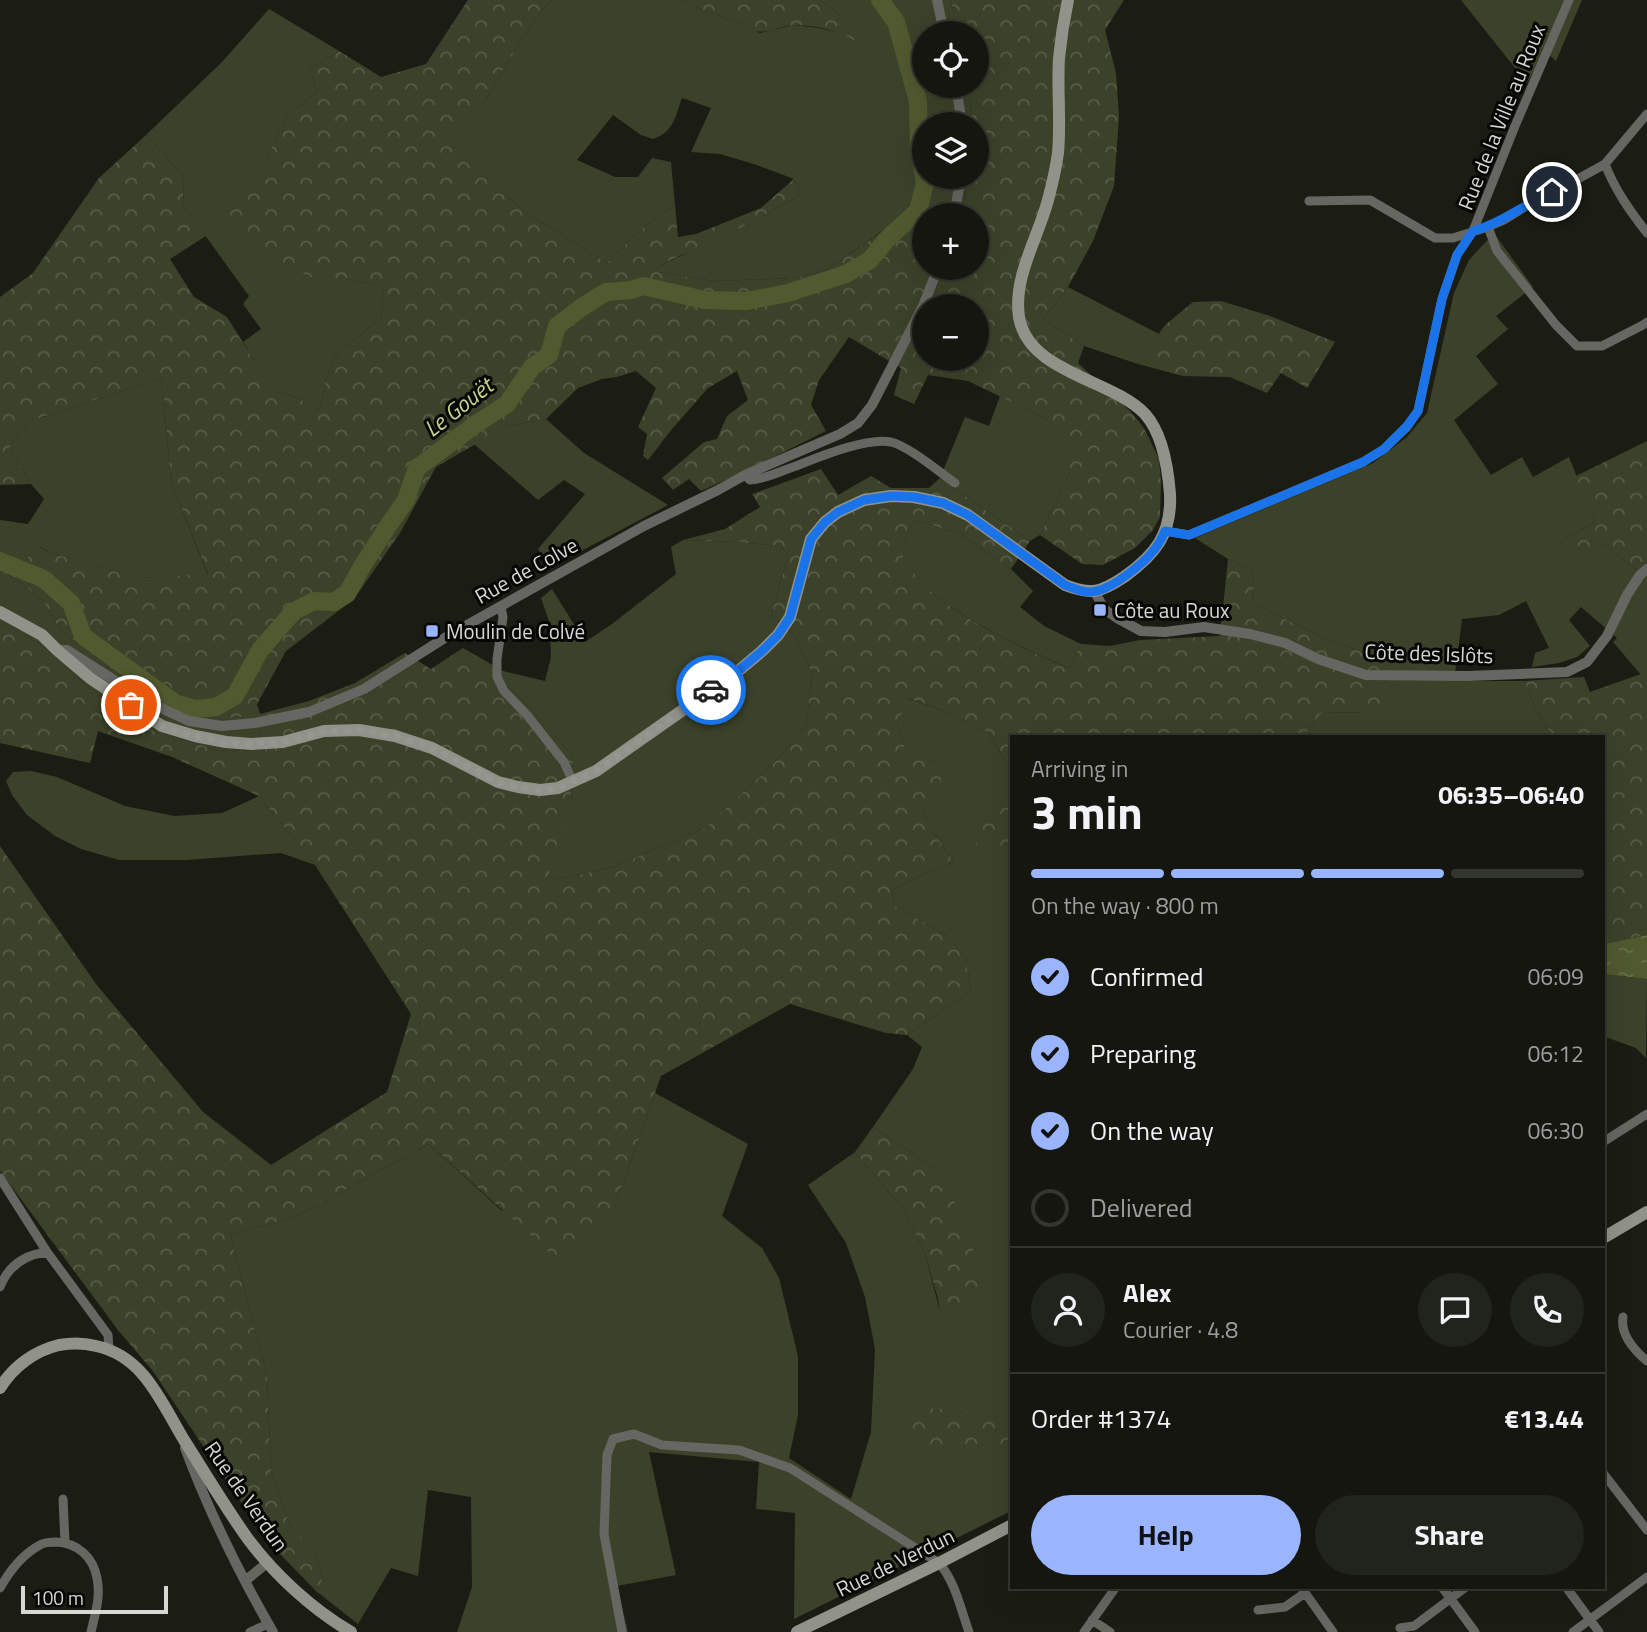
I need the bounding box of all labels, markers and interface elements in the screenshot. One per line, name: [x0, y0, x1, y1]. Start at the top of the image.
street label: Rue de la Ville au Roux: [1449, 19, 1553, 215]
map controls: [912, 21, 989, 371]
button: locate: [912, 21, 989, 98]
button: layers: [912, 112, 989, 189]
pin: [1522, 162, 1582, 222]
icon: home: [1533, 173, 1571, 211]
button: +: [912, 203, 989, 280]
button: −: [912, 294, 989, 371]
water label: Le Gouët: [416, 367, 502, 445]
street label: Rue de Colve: [469, 529, 583, 611]
place label: Côte au Roux: [1114, 594, 1230, 626]
marker: Côte au Roux: [1092, 602, 1108, 618]
place label: Moulin de Colvé: [446, 615, 585, 647]
marker: Moulin de Colvé: [424, 623, 440, 639]
street label: Côte des Islôts: [1364, 635, 1494, 671]
courier: [676, 655, 746, 725]
icon: car: [692, 671, 730, 709]
pin: [101, 675, 161, 735]
icon: bag: [112, 686, 150, 724]
text: Arriving in: [1031, 751, 1128, 786]
text: 06:35–06:40: [1438, 775, 1584, 814]
text: 3 min: [1031, 777, 1143, 847]
text: On the way · 800 m: [1031, 888, 1219, 923]
text: Confirmed: [1090, 957, 1204, 996]
icon: check: [1031, 958, 1069, 996]
text: 06:09: [1527, 959, 1584, 994]
text: Preparing: [1090, 1034, 1196, 1073]
icon: check: [1031, 1035, 1069, 1073]
text: 06:12: [1527, 1036, 1584, 1071]
text: On the way: [1090, 1111, 1214, 1150]
icon: check: [1031, 1112, 1069, 1150]
text: 06:30: [1527, 1113, 1584, 1148]
text: Delivered: [1090, 1188, 1193, 1227]
button: person: [1031, 1273, 1105, 1347]
text: Alex: [1123, 1273, 1171, 1312]
button: chat: [1418, 1273, 1492, 1347]
button: phone: [1510, 1273, 1584, 1347]
text: Courier · 4.8: [1123, 1312, 1238, 1347]
text: Order #1374: [1031, 1399, 1171, 1438]
text: €13.44: [1505, 1399, 1584, 1438]
street label: Rue de Verdun: [197, 1434, 297, 1558]
button: Help: [1031, 1495, 1301, 1575]
button: Share: [1315, 1495, 1584, 1575]
street label: Rue de Verdun: [830, 1520, 960, 1604]
scale bar: [21, 1583, 168, 1615]
text: 100 m: [32, 1583, 84, 1612]

